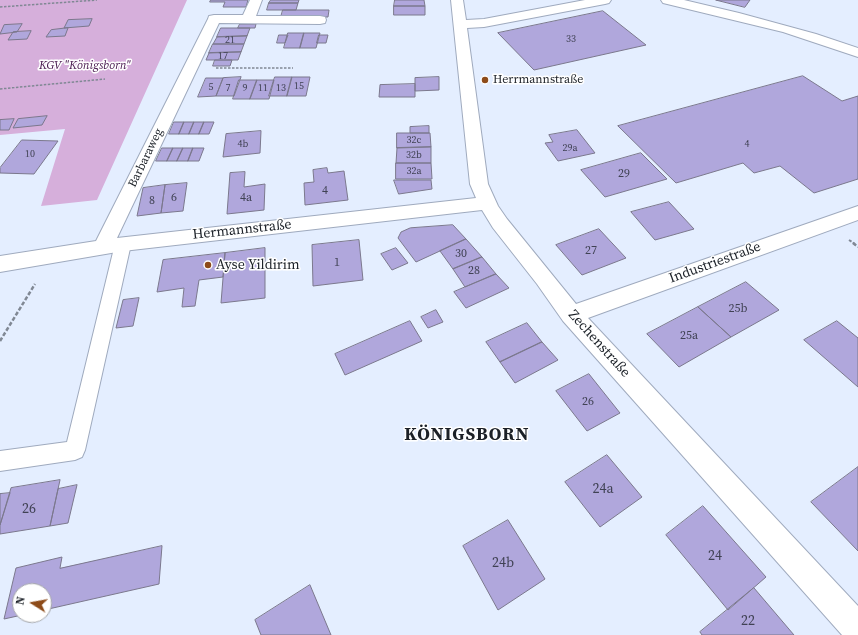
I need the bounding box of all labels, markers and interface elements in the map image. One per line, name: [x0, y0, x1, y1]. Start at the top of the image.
house number: 33: [566, 33, 576, 45]
house number: 21: [225, 34, 235, 46]
house number: 17: [218, 50, 228, 62]
park label: KGV "Königsborn": [39, 59, 131, 73]
place label: Herrmannstraße: [493, 73, 583, 87]
marker: Herrmannstraße: [480, 75, 490, 85]
house number: 15: [294, 80, 304, 92]
house number: 5: [209, 81, 213, 93]
house number: 7: [226, 82, 230, 94]
house number: 9: [243, 82, 247, 94]
house number: 11: [258, 82, 268, 94]
house number: 13: [276, 82, 286, 94]
street label: Barbaraweg: [126, 126, 166, 190]
house number: 32c: [407, 134, 421, 146]
house number: 4b: [238, 138, 248, 150]
house number: 4: [745, 138, 749, 150]
house number: 29a: [562, 142, 578, 154]
house number: 10: [25, 148, 35, 160]
house number: 32b: [406, 149, 422, 161]
house number: 32a: [406, 165, 422, 177]
house number: 29: [618, 167, 630, 181]
house number: 4: [322, 184, 328, 198]
house number: 6: [171, 191, 177, 205]
house number: 4a: [240, 191, 252, 205]
house number: 8: [149, 194, 155, 208]
street label: Hermannstraße: [192, 216, 292, 244]
street label: Industriestraße: [667, 239, 763, 287]
house number: 27: [585, 244, 597, 258]
house number: 30: [455, 247, 467, 261]
house number: 1: [334, 256, 340, 270]
place label: Ayse Yildirim: [216, 257, 300, 273]
marker: Ayse Yildirim: [203, 260, 213, 270]
house number: 28: [468, 264, 480, 278]
house number: 25b: [729, 302, 747, 316]
street label: Zechenstraße: [564, 307, 634, 381]
house number: 25a: [680, 329, 698, 343]
house number: 26: [582, 395, 594, 409]
district label: KÖNIGSBORN: [404, 424, 530, 446]
house number: 24a: [592, 481, 614, 497]
house number: 26: [22, 501, 36, 517]
house number: 24: [708, 548, 722, 564]
house number: 24b: [492, 555, 514, 571]
north arrow: [12, 583, 52, 623]
text: N: [13, 595, 29, 606]
house number: 22: [741, 613, 755, 629]

